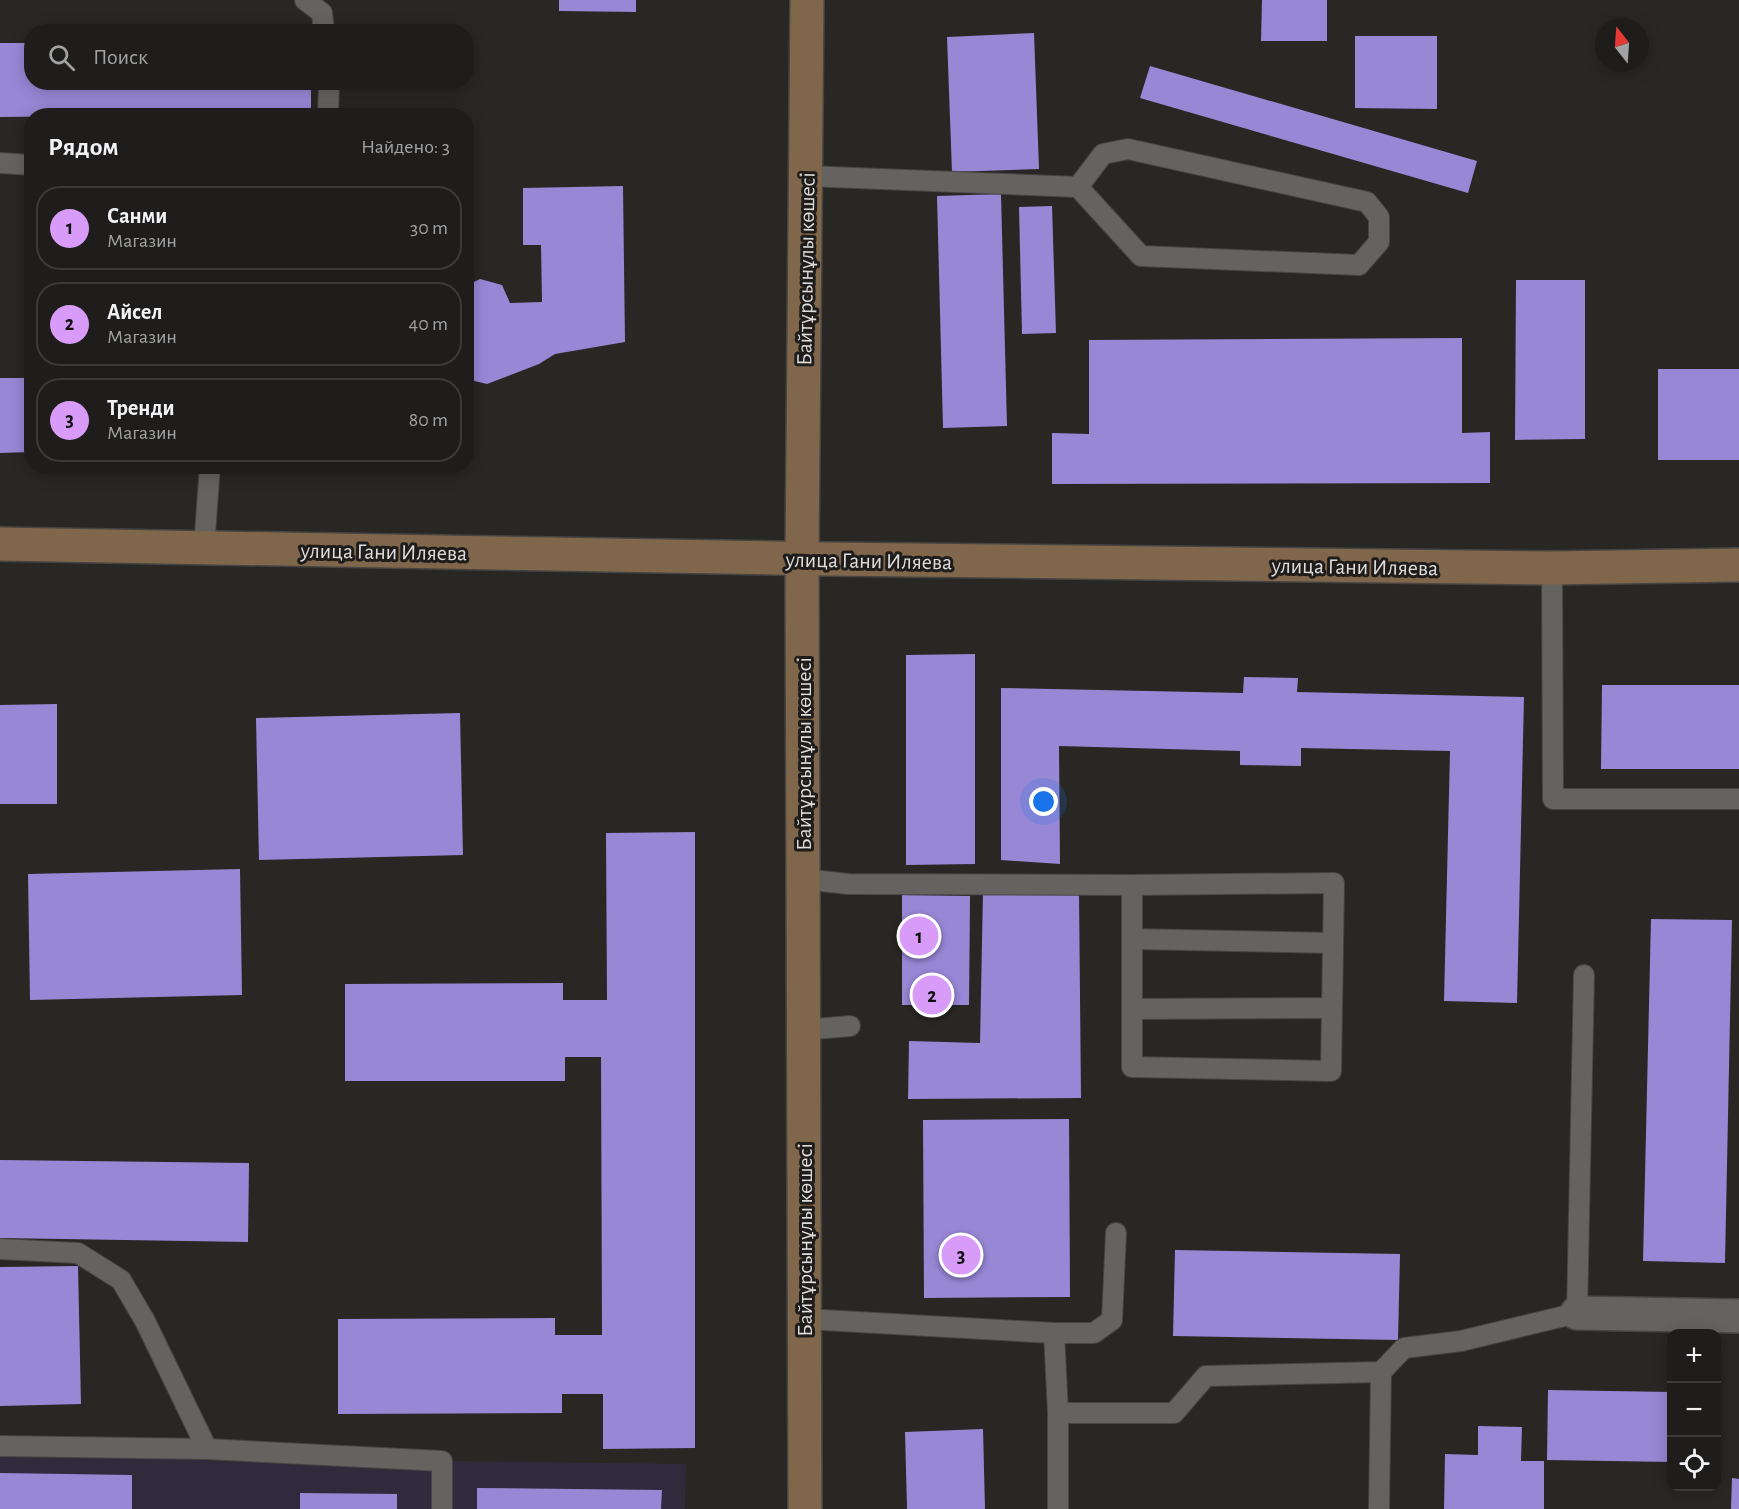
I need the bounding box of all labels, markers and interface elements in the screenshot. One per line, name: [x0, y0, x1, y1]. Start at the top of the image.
north arrow: [1595, 18, 1649, 72]
search box: [24, 24, 474, 90]
icon: search: [45, 41, 78, 74]
text: Поиск: [93, 46, 148, 68]
text: Рядом: [48, 134, 119, 160]
text: Найдено: 3: [361, 137, 450, 157]
street label: Байтұрсынұлы көшесі: [793, 172, 819, 366]
text: Санми: [107, 205, 167, 227]
text: 1: [66, 218, 73, 238]
text: 30 m: [410, 218, 448, 238]
text: Магазин: [107, 231, 177, 251]
text: Айсел: [107, 301, 162, 323]
text: 2: [65, 314, 74, 334]
text: 40 m: [409, 314, 448, 334]
text: Магазин: [107, 327, 177, 347]
text: Тренди: [107, 397, 175, 419]
text: 3: [65, 410, 74, 430]
text: 80 m: [409, 410, 448, 430]
text: Магазин: [107, 423, 177, 443]
street label: улица Гани Иляева: [300, 540, 467, 564]
street label: улица Гани Иляева: [785, 549, 952, 573]
street label: улица Гани Иляева: [1271, 555, 1438, 579]
street label: Байтұрсынұлы көшесі: [793, 657, 815, 851]
your location: [1029, 787, 1058, 816]
pin: 1: [900, 914, 938, 958]
pin: 2: [912, 972, 952, 1018]
street label: Байтұрсынұлы көшесі: [794, 1143, 816, 1337]
pin: 3: [942, 1232, 980, 1278]
map controls: [1667, 1329, 1721, 1491]
button: +: [1667, 1329, 1721, 1383]
button: −: [1667, 1383, 1721, 1437]
button: locate: [1667, 1437, 1721, 1491]

